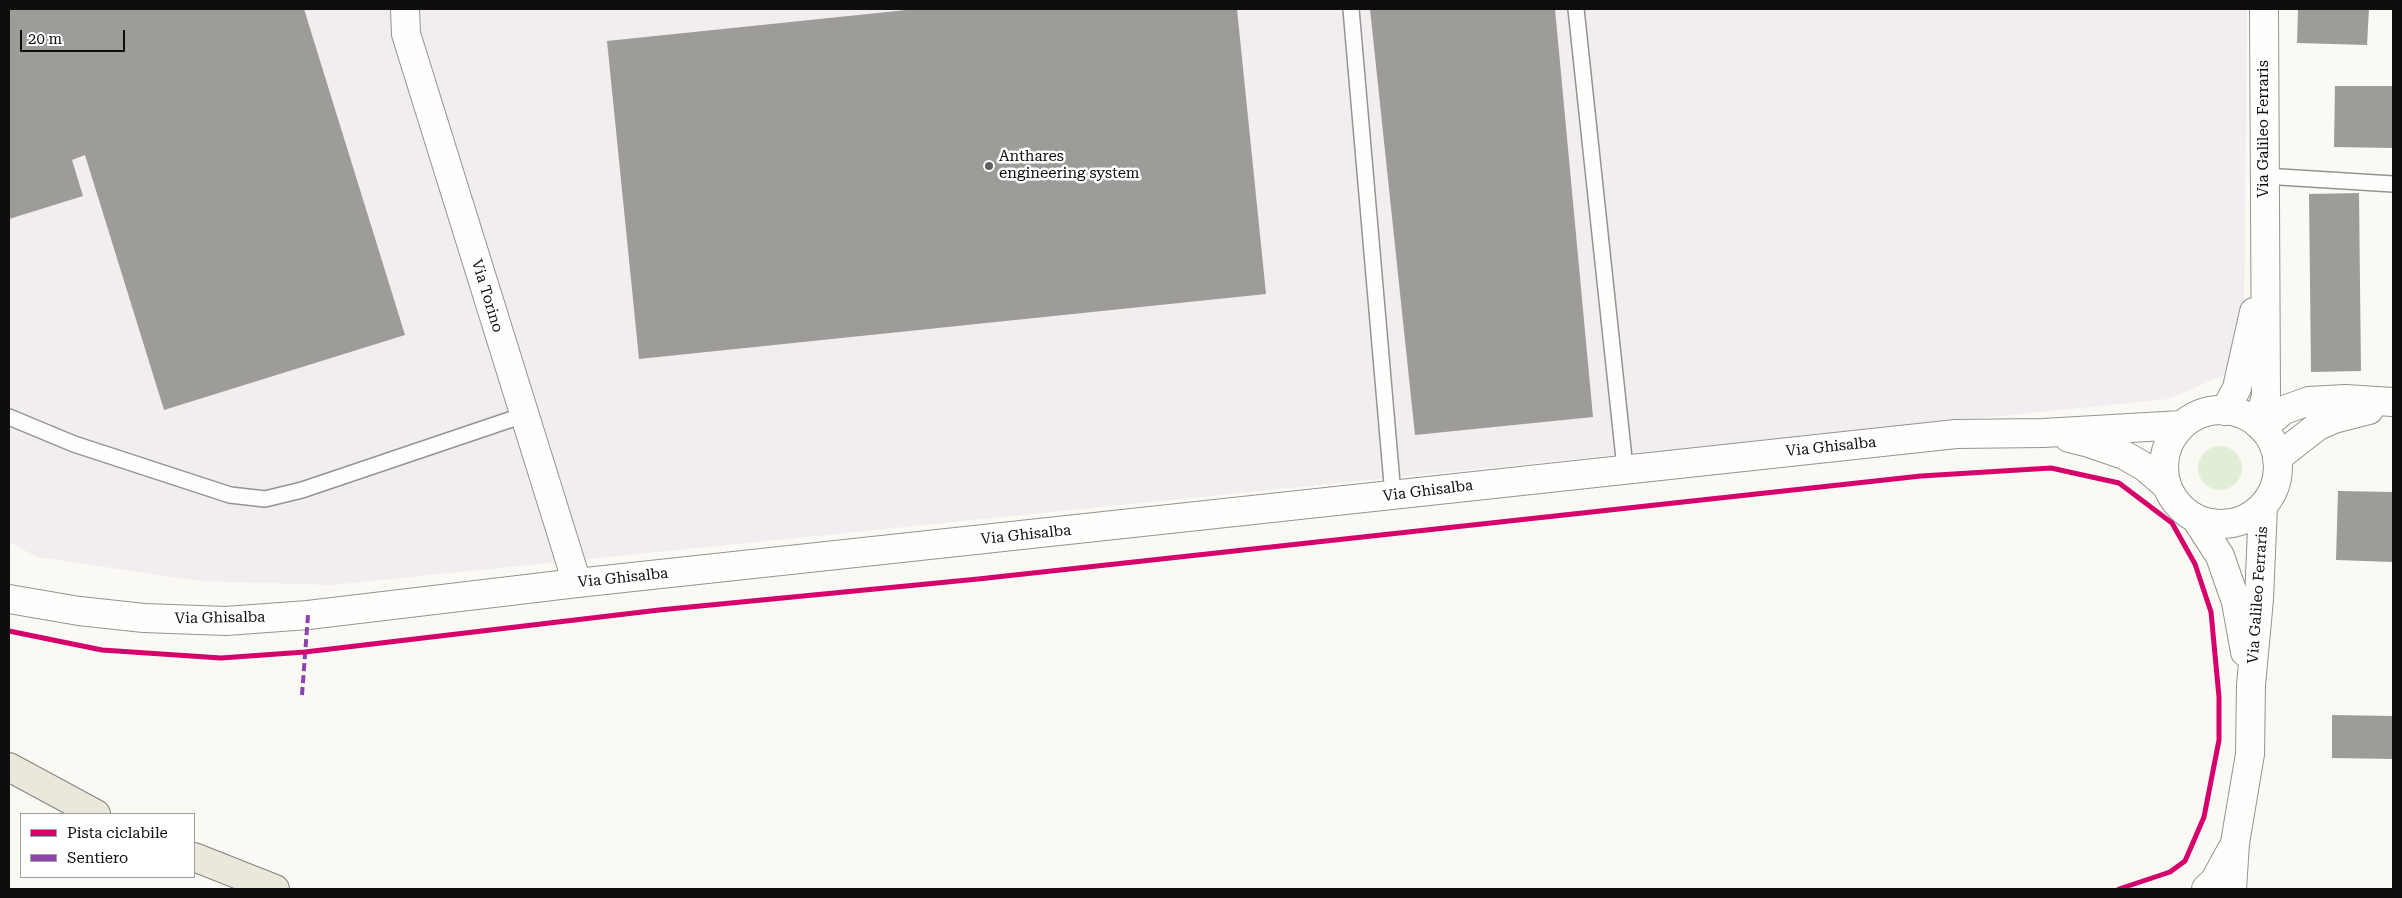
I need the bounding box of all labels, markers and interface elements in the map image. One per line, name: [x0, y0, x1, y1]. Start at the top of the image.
scale bar: [22, 20, 128, 52]
text: 20 m: [28, 30, 62, 48]
street label: Via Galileo Ferraris: [2255, 60, 2273, 198]
place label: Anthares engineering system: [999, 148, 1140, 183]
marker: Anthares engineering system: [983, 160, 995, 172]
street label: Via Torino: [467, 257, 507, 335]
street label: Via Ghisalba: [1785, 433, 1877, 461]
street label: Via Ghisalba: [1382, 477, 1474, 505]
street label: Via Ghisalba: [980, 521, 1072, 549]
street label: Via Galileo Ferraris: [2244, 526, 2272, 664]
street label: Via Ghisalba: [577, 564, 669, 592]
street label: Via Ghisalba: [174, 608, 266, 628]
legend: [20, 813, 195, 878]
text: Pista ciclabile: [67, 824, 168, 842]
text: Sentiero: [67, 849, 128, 867]

